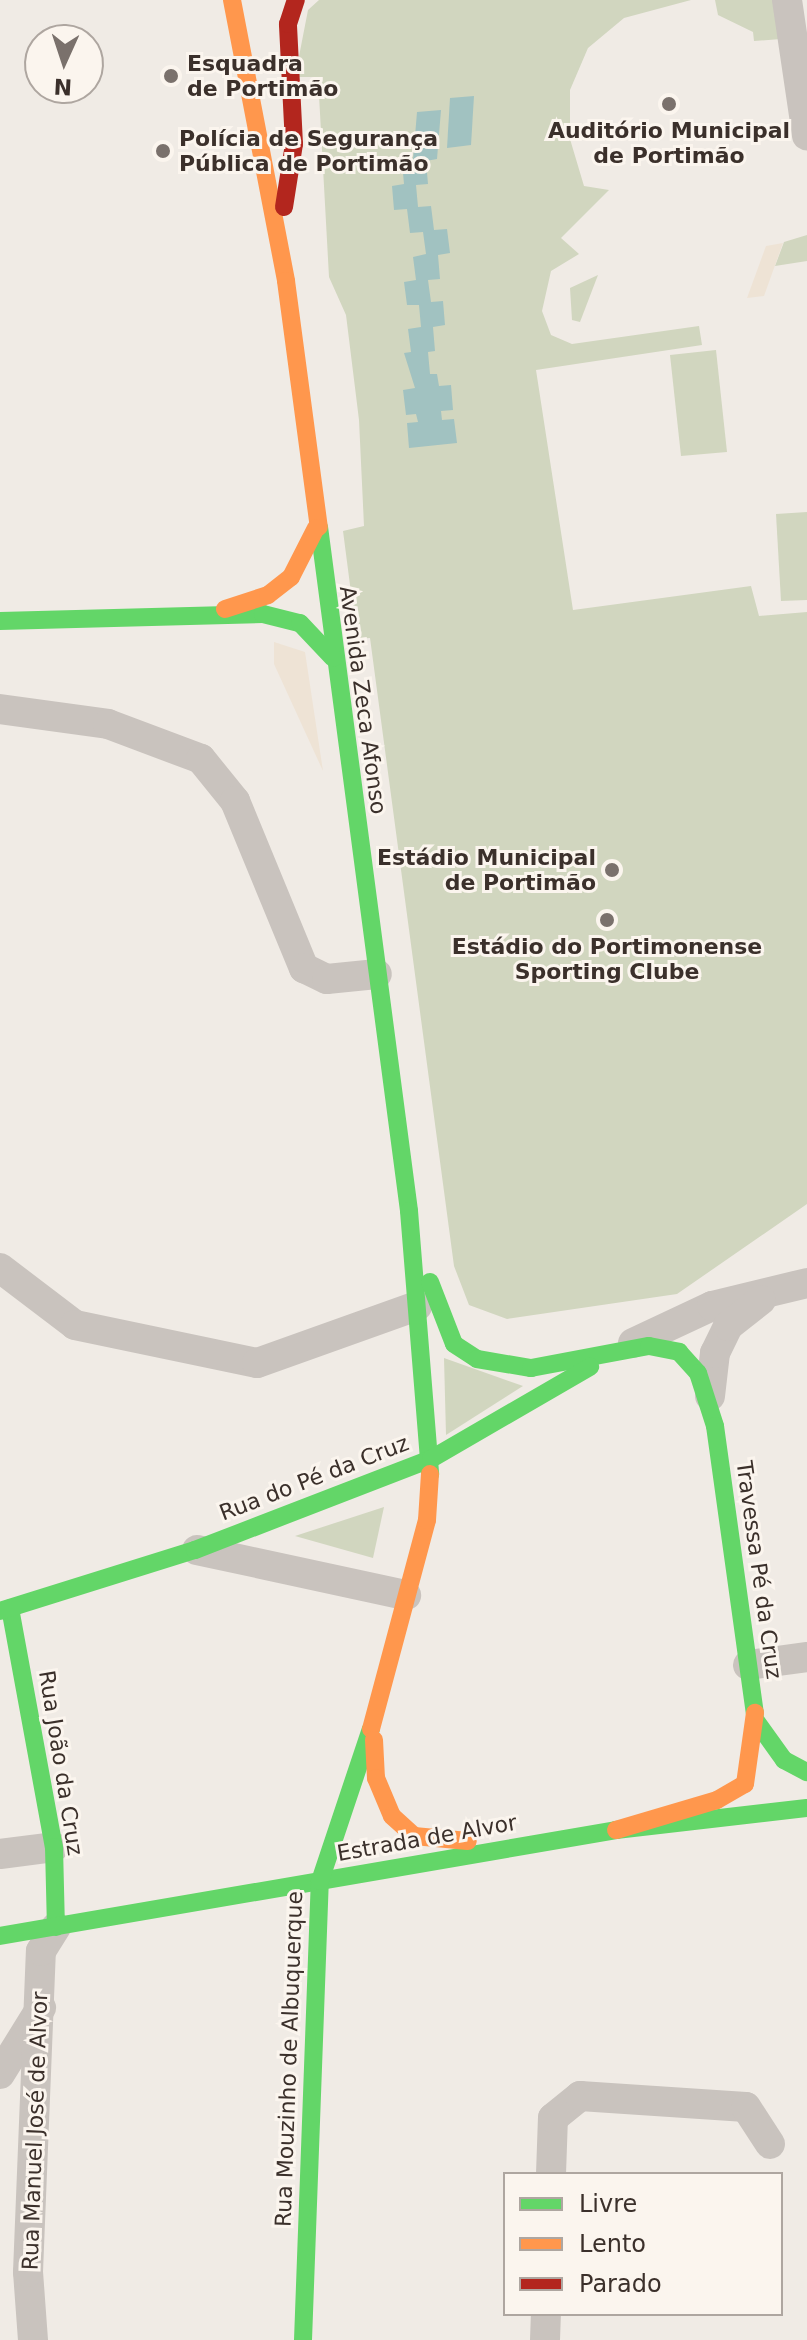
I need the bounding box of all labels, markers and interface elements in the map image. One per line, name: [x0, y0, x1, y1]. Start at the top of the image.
north arrow: [24, 24, 104, 104]
place label: Esquadra de Portimão: [187, 50, 338, 102]
marker: Esquadra de Portimão: [162, 67, 180, 85]
text: N: [53, 74, 73, 99]
marker: Auditório Municipal de Portimão: [660, 95, 678, 113]
place label: Auditório Municipal de Portimão: [548, 117, 790, 168]
place label: Polícia de Segurança Pública de Portimão: [179, 125, 438, 176]
marker: Polícia de Segurança Pública de Portimão: [154, 142, 172, 160]
street label: Avenida Zeca Afonso: [334, 584, 392, 816]
place label: Estádio Municipal de Portimão: [377, 844, 596, 896]
marker: Estádio Municipal de Portimão: [603, 861, 621, 879]
marker: Estádio do Portimonense Sporting Clube: [598, 911, 616, 929]
place label: Estádio do Portimonense Sporting Clube: [452, 933, 762, 984]
street label: Rua do Pé da Cruz: [216, 1430, 412, 1526]
street label: Travessa Pé da Cruz: [731, 1459, 787, 1681]
street label: Rua João da Cruz: [33, 1669, 89, 1857]
street label: Estrada de Alvor: [335, 1809, 519, 1867]
street label: Rua Mouzinho de Albuquerque: [270, 1891, 308, 2227]
street label: Rua Manuel José de Alvor: [17, 1991, 53, 2271]
legend: [503, 2172, 783, 2316]
text: Livre: [579, 2190, 637, 2218]
text: Lento: [579, 2230, 646, 2258]
text: Parado: [579, 2270, 662, 2298]

